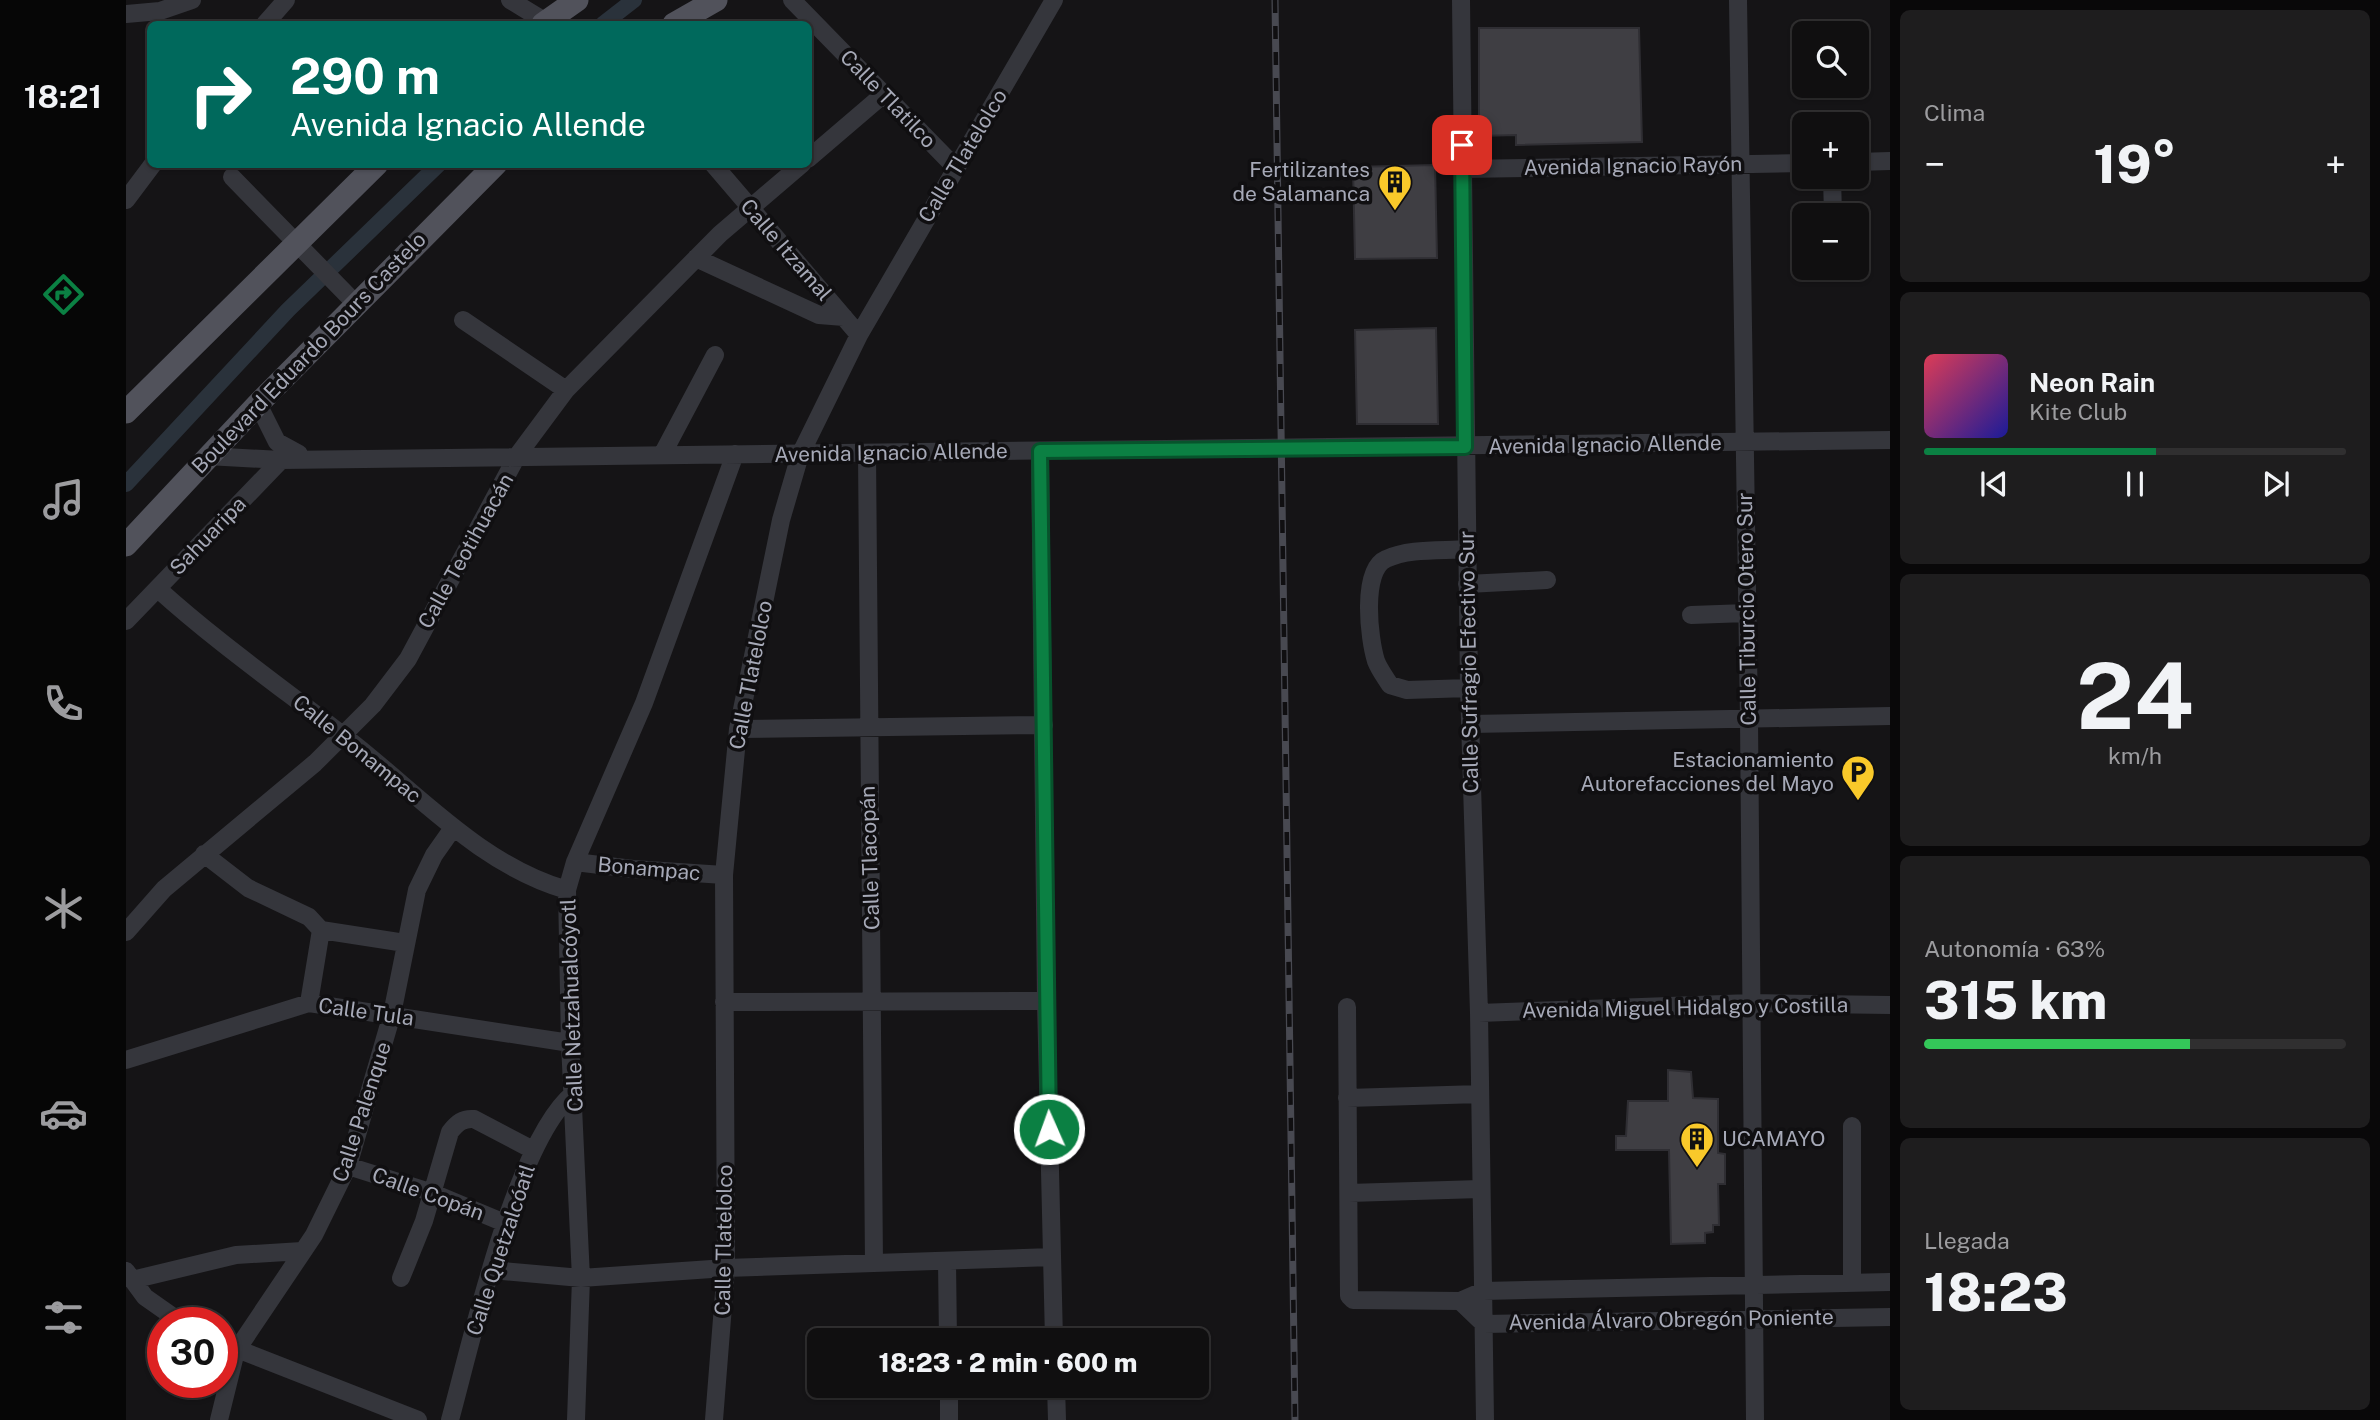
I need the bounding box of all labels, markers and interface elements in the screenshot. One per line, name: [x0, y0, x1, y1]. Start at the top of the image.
map controls: [1792, 21, 1869, 280]
button: search: [1792, 21, 1869, 98]
street label: Calle Tlatilco: [835, 44, 942, 153]
text: 290 m: [290, 47, 440, 105]
icon: right: [175, 49, 266, 140]
text: 18:21: [24, 78, 102, 115]
street label: Calle Tlatelolco: [913, 85, 1012, 227]
text: Clima: [1924, 99, 1985, 126]
text: Avenida Ignacio Allende: [290, 106, 646, 143]
button: +: [1792, 112, 1869, 189]
pin: [1432, 115, 1492, 175]
icon: arrive: [1443, 126, 1481, 164]
text: 19°: [2094, 134, 2176, 195]
text: −: [1924, 142, 1945, 187]
text: +: [2325, 142, 2346, 187]
street label: Avenida Ignacio Rayón: [1523, 151, 1743, 180]
place label: Fertilizantes de Salamanca: [1232, 157, 1370, 206]
building icon: Fertilizantes de Salamanca: [1376, 163, 1414, 212]
street label: Calle Itzamal: [735, 194, 837, 306]
button: −: [1792, 203, 1869, 280]
street label: Boulevard Eduardo Bours Castelo: [186, 227, 431, 479]
icon: directions: [39, 270, 88, 319]
text: Neon Rain: [2029, 367, 2155, 398]
text: Kite Club: [2029, 398, 2127, 425]
street label: Avenida Ignacio Allende: [1488, 430, 1722, 459]
street label: Avenida Ignacio Allende: [774, 438, 1008, 467]
icon: previous: [1975, 465, 2013, 503]
icon: pause: [2116, 465, 2154, 503]
icon: next: [2257, 465, 2295, 503]
street label: Calle Teotihuacán: [413, 469, 519, 633]
icon: music: [39, 475, 88, 524]
street label: Sahuaripa: [164, 491, 251, 580]
street label: Calle Tiburcio Otero Sur: [1732, 492, 1761, 726]
street label: Calle Sufragio Efectivo Sur: [1454, 530, 1483, 794]
street label: Calle Tlatelolco: [724, 598, 777, 751]
text: 24: [2076, 643, 2194, 749]
icon: phone: [39, 679, 88, 728]
street label: Calle Bonampac: [288, 689, 427, 808]
text: km/h: [2108, 742, 2162, 769]
place label: Estacionamiento Autorefacciones del Mayo: [1580, 747, 1834, 796]
parking icon: Estacionamiento Autorefacciones del Mayo: [1839, 753, 1877, 802]
street label: Calle Tlacopán: [854, 785, 885, 931]
street label: Bonampac: [597, 852, 702, 885]
icon: climate: [39, 884, 88, 933]
street label: Calle Netzahualcóyotl: [555, 898, 588, 1112]
text: Autonomía · 63%: [1924, 935, 2105, 962]
text: 315 km: [1924, 970, 2107, 1031]
street label: Calle Tula: [317, 992, 415, 1031]
street label: Avenida Miguel Hidalgo y Costilla: [1522, 992, 1848, 1023]
street label: Calle Palenque: [327, 1039, 396, 1185]
icon: car: [39, 1089, 88, 1138]
position arrow: [1012, 1092, 1086, 1166]
building icon: UCAMAYO: [1678, 1120, 1716, 1169]
place label: UCAMAYO: [1722, 1126, 1825, 1151]
street label: Calle Quetzalcóatl: [461, 1161, 540, 1339]
street label: Calle Copán: [369, 1162, 487, 1225]
street label: Calle Tlatelolco: [710, 1164, 737, 1316]
text: Llegada: [1924, 1227, 2010, 1254]
text: 18:23: [1924, 1262, 2068, 1323]
icon: filters: [39, 1293, 88, 1342]
street label: Avenida Álvaro Obregón Poniente: [1508, 1304, 1834, 1335]
speed limit sign: 30: [147, 1307, 238, 1398]
text: 18:23 · 2 min · 600 m: [879, 1347, 1137, 1378]

